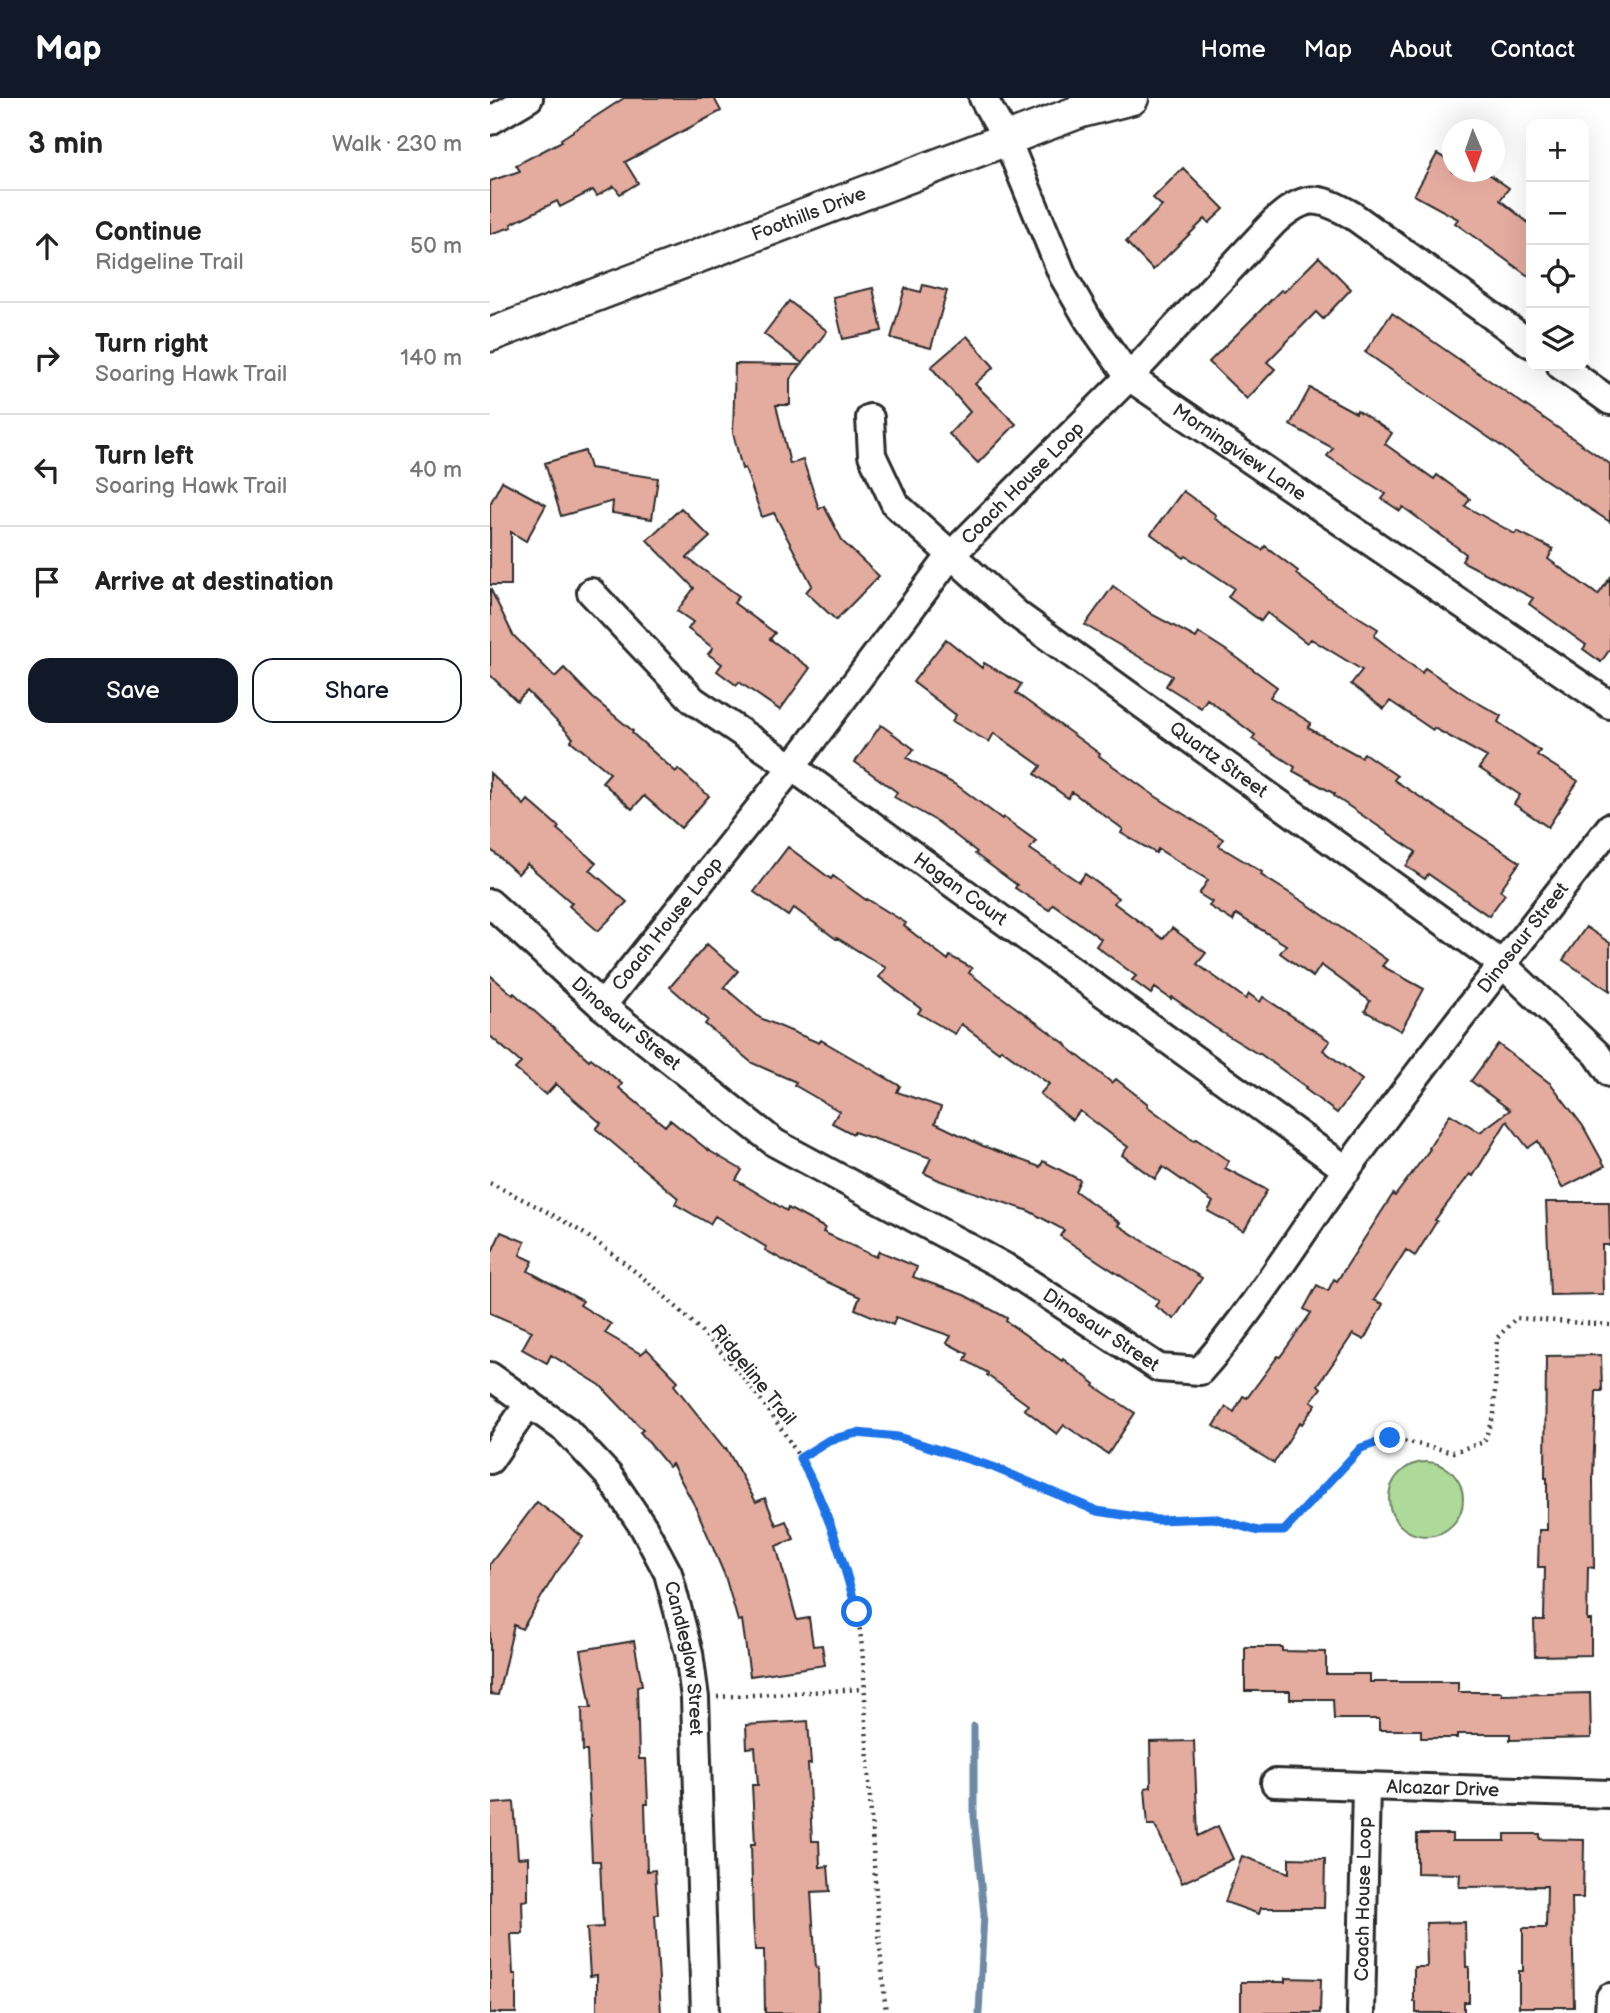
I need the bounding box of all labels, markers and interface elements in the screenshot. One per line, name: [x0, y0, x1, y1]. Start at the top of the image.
text: Map: [35, 29, 101, 69]
text: Home: [1201, 35, 1266, 64]
text: Map: [1304, 35, 1352, 64]
text: About: [1390, 35, 1452, 64]
text: Contact: [1490, 35, 1575, 64]
north arrow: [1442, 119, 1505, 182]
map controls: [1526, 119, 1589, 371]
button: +: [1526, 119, 1589, 182]
text: 3 min: [28, 126, 103, 162]
text: Walk · 230 m: [332, 130, 462, 158]
street label: Foothills Drive: [748, 182, 869, 246]
button: −: [1526, 182, 1589, 245]
text: Continue: [95, 217, 202, 248]
icon: ahead: [28, 227, 66, 265]
text: 50 m: [410, 232, 462, 260]
button: locate: [1526, 245, 1589, 308]
text: Ridgeline Trail: [95, 248, 244, 276]
button: layers: [1526, 308, 1589, 371]
text: Turn right: [95, 329, 208, 360]
icon: right: [28, 339, 66, 377]
text: 140 m: [400, 344, 462, 372]
text: Soaring Hawk Trail: [95, 360, 287, 388]
street label: Morningview Lane: [1168, 399, 1311, 506]
street label: Coach House Loop: [957, 417, 1089, 549]
text: Turn left: [95, 441, 194, 472]
icon: left: [28, 451, 66, 489]
text: 40 m: [409, 456, 462, 484]
text: Soaring Hawk Trail: [95, 472, 287, 500]
icon: arrive: [28, 563, 66, 601]
text: Arrive at destination: [95, 567, 334, 598]
button: Save: [28, 658, 238, 723]
button: Share: [252, 658, 462, 723]
street label: Quartz Street: [1165, 717, 1272, 803]
street label: Hogan Court: [909, 848, 1012, 931]
street label: Coach House Loop: [607, 852, 728, 995]
street label: Dinosaur Street: [1473, 878, 1574, 998]
street label: Dinosaur Street: [567, 972, 685, 1075]
street label: Dinosaur Street: [1039, 1284, 1164, 1377]
street label: Ridgeline Trail: [705, 1320, 801, 1430]
route end: [1374, 1422, 1405, 1453]
street label: Candleglow Street: [659, 1579, 708, 1736]
route start: [841, 1596, 872, 1627]
street label: Alcazar Drive: [1386, 1775, 1500, 1802]
street label: Coach House Loop: [1350, 1816, 1377, 1982]

